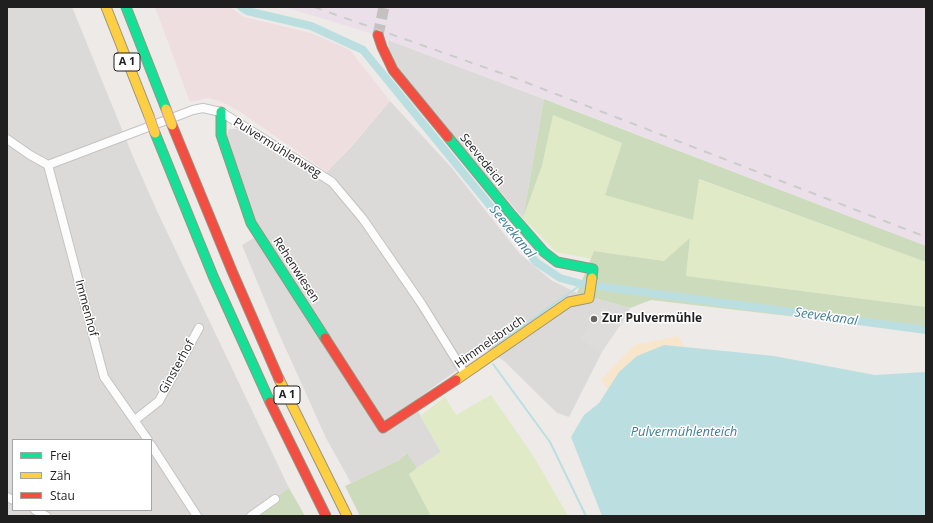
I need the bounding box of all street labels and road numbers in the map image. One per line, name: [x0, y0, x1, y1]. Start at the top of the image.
road number: A 1: [114, 53, 140, 71]
street label: Pulvermühlenweg: [230, 115, 324, 181]
street label: Seevedeich: [457, 131, 507, 189]
street label: Rehenwiesen: [270, 235, 322, 305]
street label: Immenhof: [72, 278, 100, 338]
street label: Himmelsbruch: [452, 313, 528, 371]
street label: Ginsterhof: [156, 338, 198, 396]
road number: A 1: [274, 386, 300, 404]

